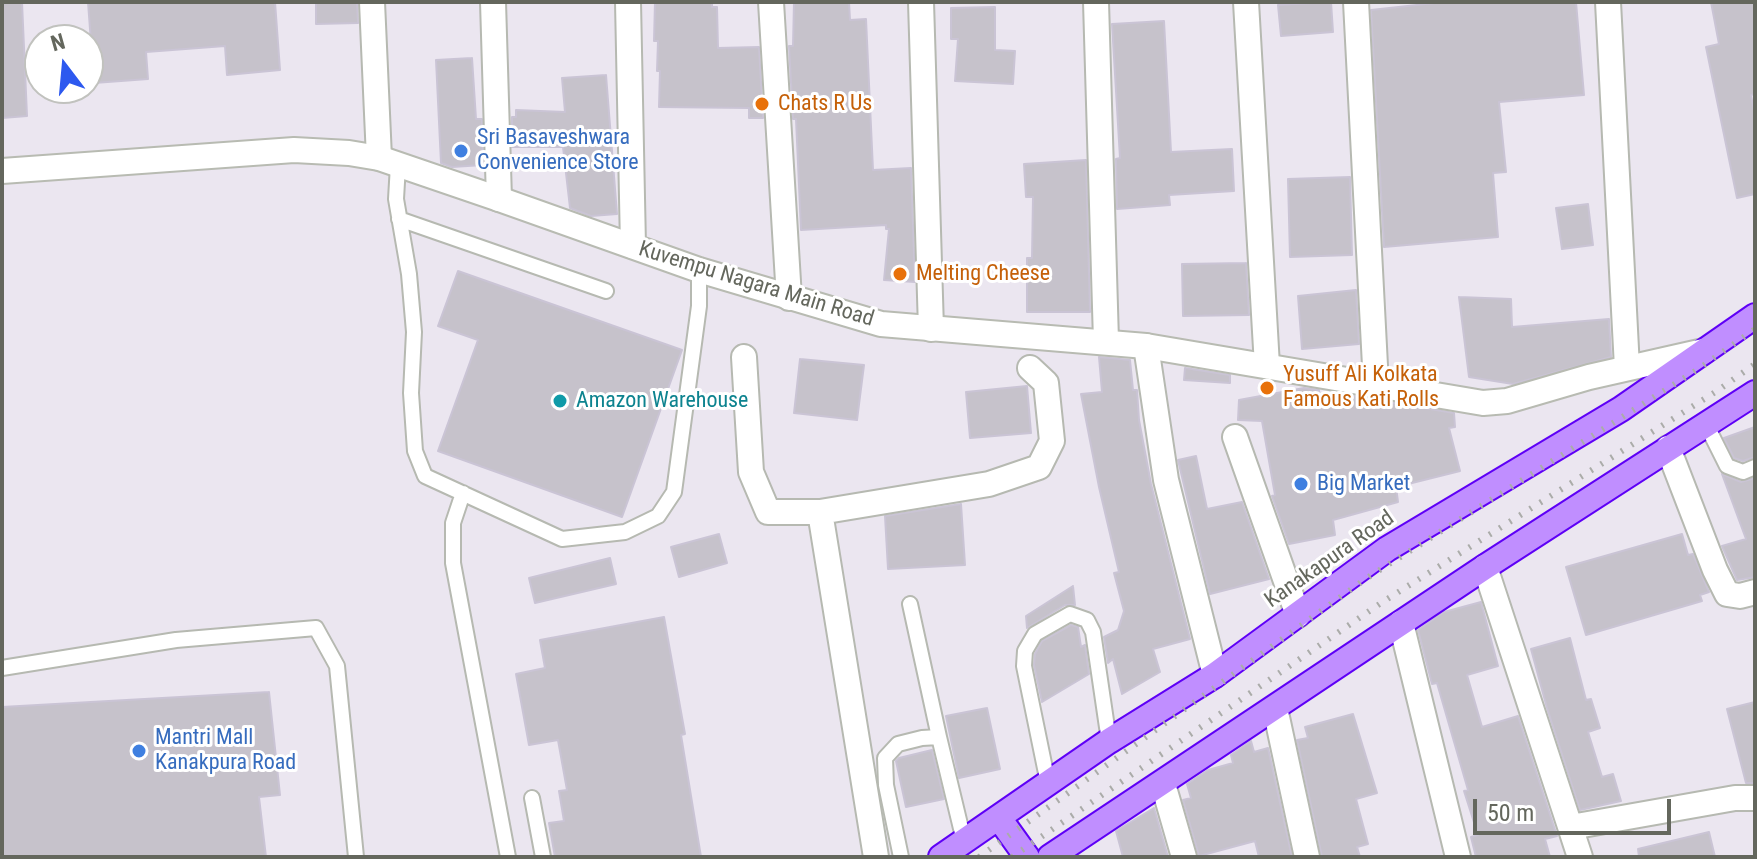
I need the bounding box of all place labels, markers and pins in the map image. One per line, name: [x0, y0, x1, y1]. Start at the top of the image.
place label: Chats R Us: [778, 91, 872, 117]
marker: Chats R Us: [753, 95, 771, 113]
place label: Sri Basaveshwara Convenience Store: [477, 125, 639, 176]
marker: Sri Basaveshwara Convenience Store: [452, 142, 470, 160]
place label: Melting Cheese: [916, 261, 1050, 287]
marker: Melting Cheese: [891, 265, 909, 283]
place label: Yusuff Ali Kolkata Famous Kati Rolls: [1283, 362, 1439, 414]
marker: Yusuff Ali Kolkata Famous Kati Rolls: [1258, 379, 1276, 397]
place label: Amazon Warehouse: [576, 388, 748, 414]
marker: Amazon Warehouse: [551, 392, 569, 410]
place label: Big Market: [1317, 471, 1410, 497]
marker: Big Market: [1292, 475, 1310, 493]
place label: Mantri Mall Kanakpura Road: [155, 725, 296, 776]
marker: Mantri Mall Kanakpura Road: [130, 742, 148, 760]

